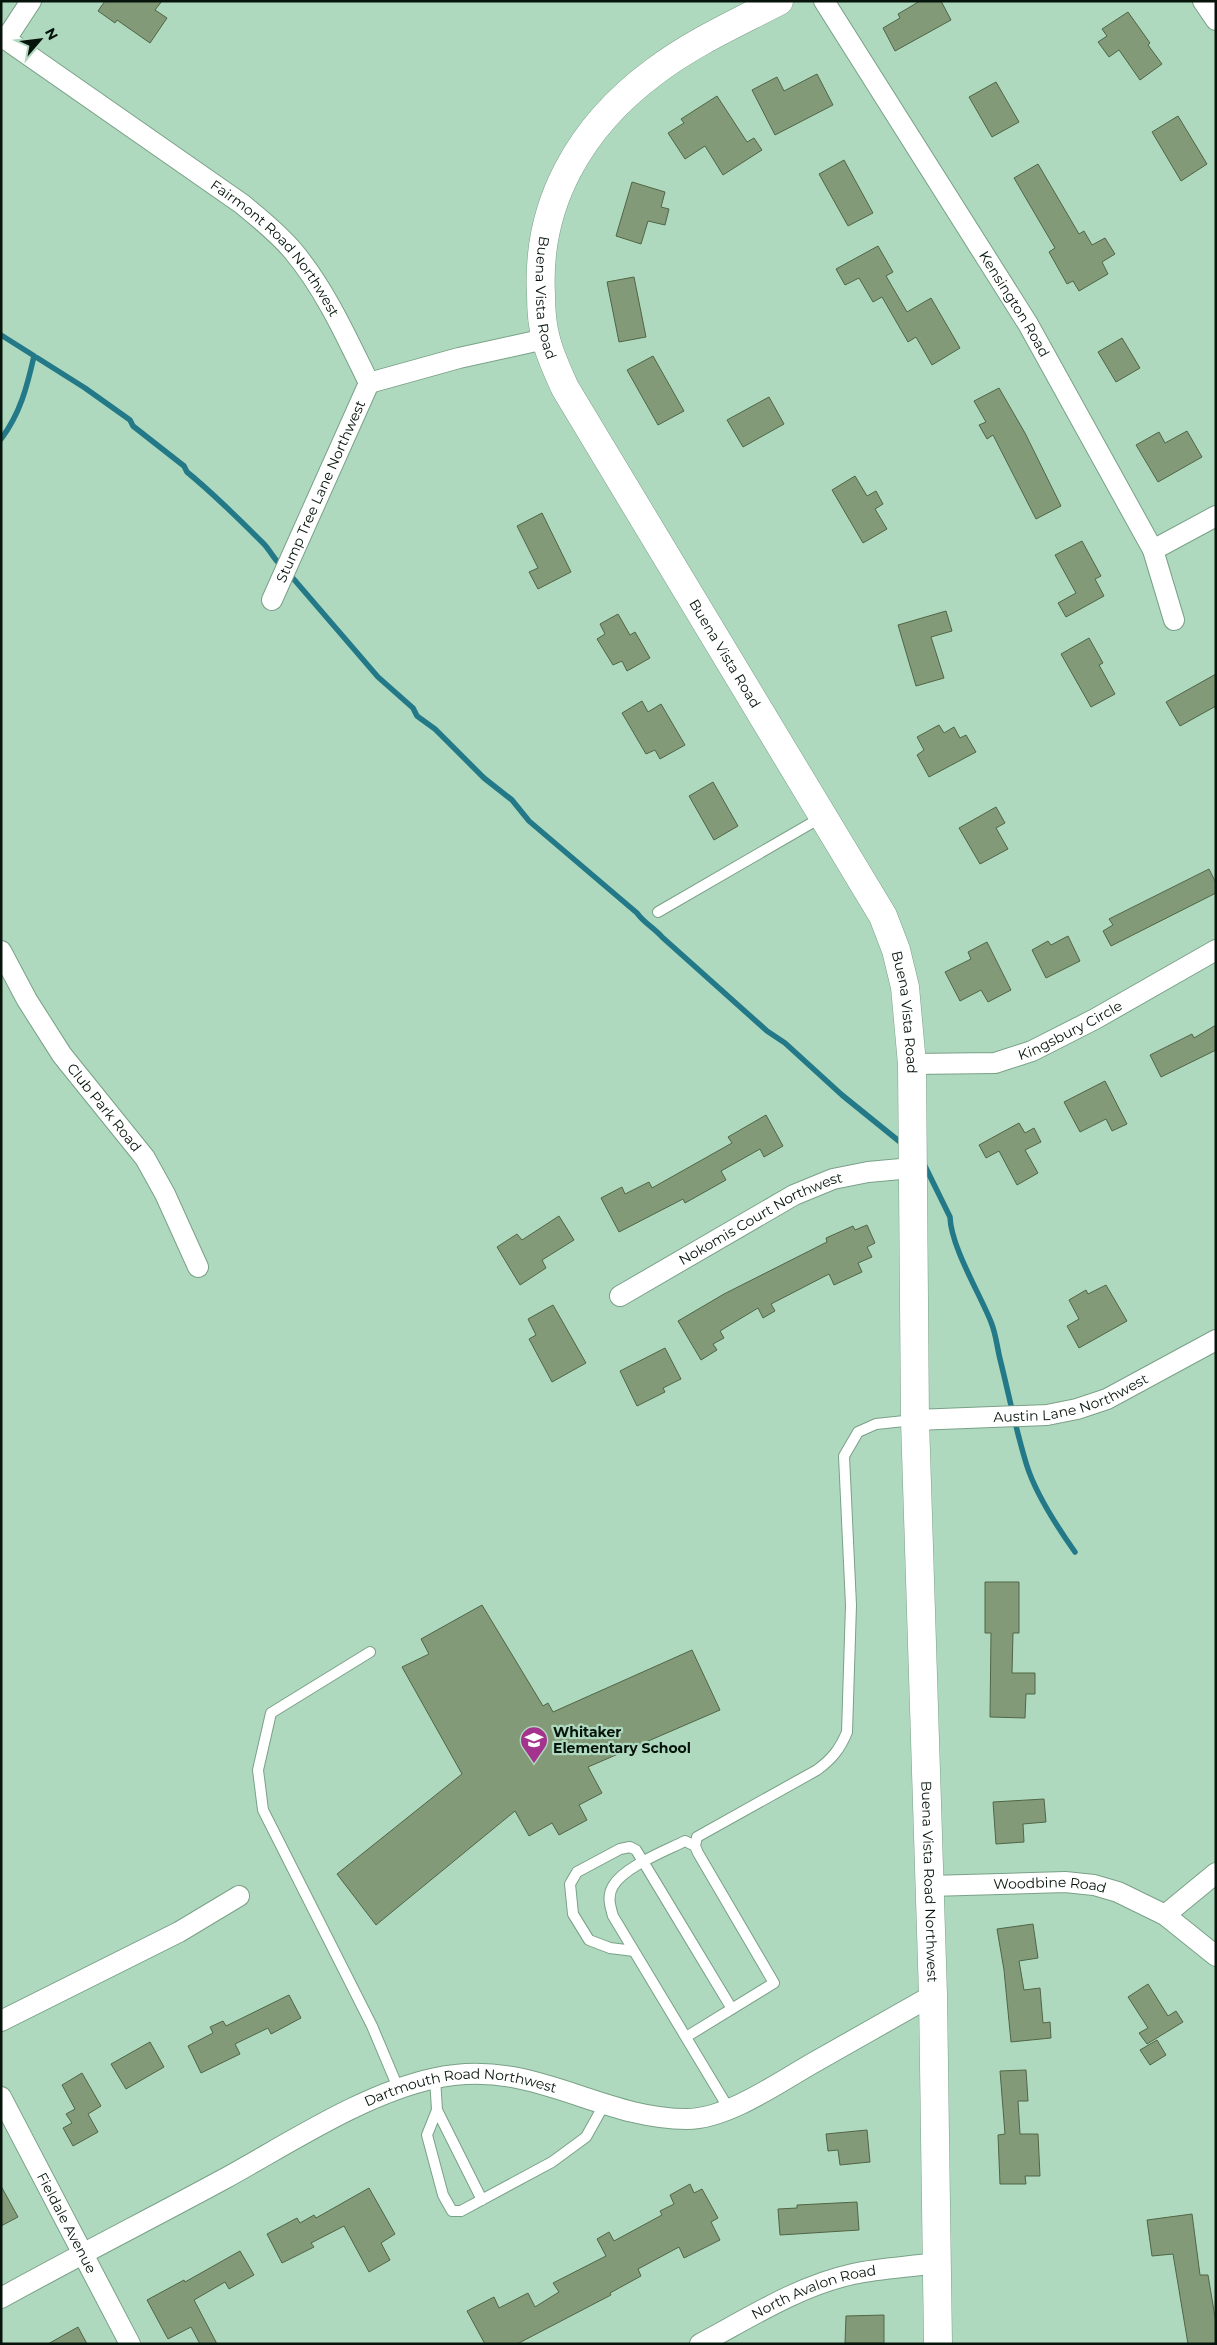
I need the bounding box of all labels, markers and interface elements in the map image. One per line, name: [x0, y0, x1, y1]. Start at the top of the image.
north arrow: [15, 15, 65, 65]
text: N: [41, 25, 62, 43]
street label: Fairmont Road Northwest: [207, 176, 343, 320]
street label: Buena Vista Road: [532, 235, 561, 362]
street label: Kensington Road: [975, 248, 1054, 360]
street label: Stump Tree Lane Northwest: [272, 397, 369, 585]
street label: Buena Vista Road: [685, 596, 765, 711]
street label: Buena Vista Road: [888, 949, 921, 1074]
street label: Kingsbury Circle: [1016, 996, 1125, 1064]
street label: Club Park Road: [63, 1060, 145, 1155]
street label: Nokomis Court Northwest: [675, 1168, 844, 1269]
street label: Austin Lane Northwest: [993, 1369, 1151, 1426]
place label: Whitaker Elementary School: [553, 1723, 691, 1757]
school or university icon: Whitaker Elementary School: [519, 1725, 549, 1764]
street label: Buena Vista Road Northwest: [917, 1780, 942, 1983]
street label: Woodbine Road: [993, 1873, 1108, 1897]
street label: Dartmouth Road Northwest: [361, 2065, 559, 2111]
street label: Fieldale Avenue: [33, 2169, 101, 2276]
street label: North Avalon Road: [748, 2261, 877, 2323]

